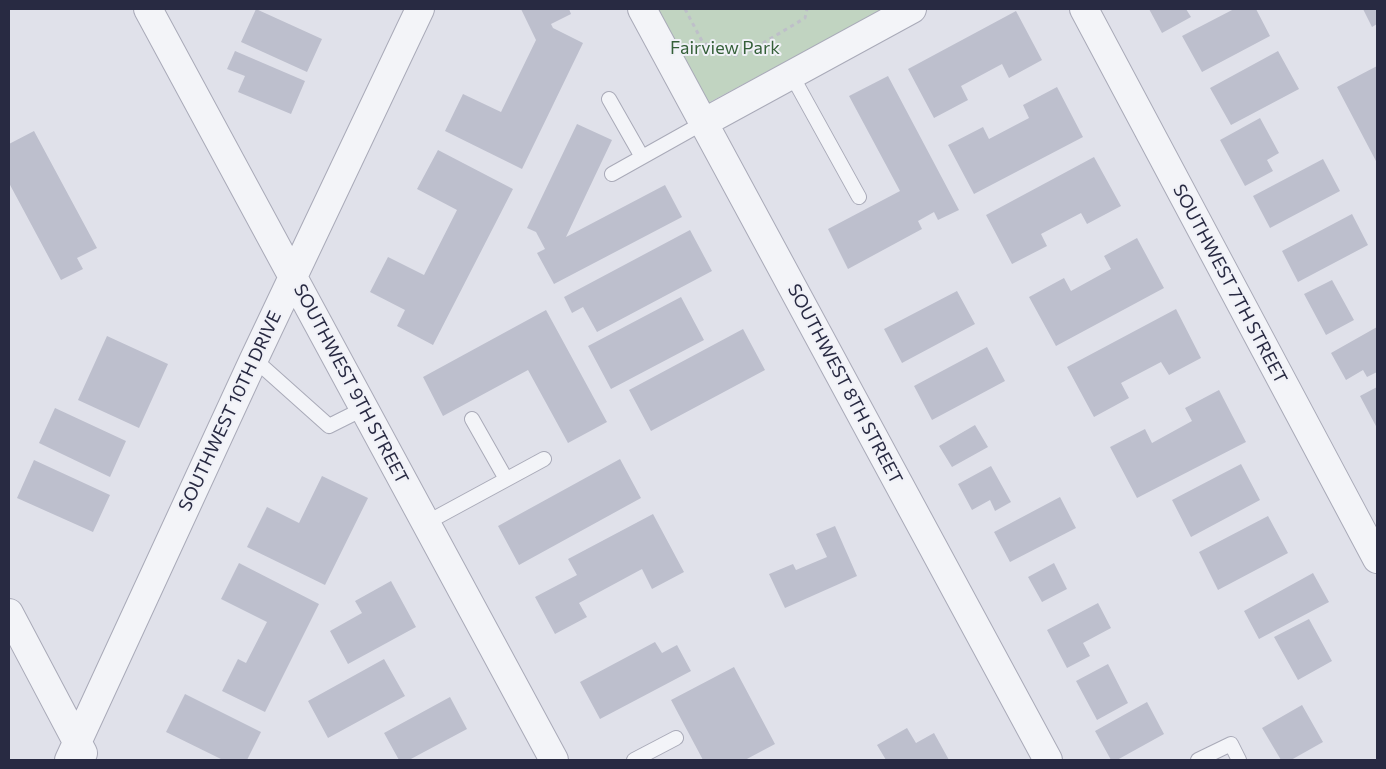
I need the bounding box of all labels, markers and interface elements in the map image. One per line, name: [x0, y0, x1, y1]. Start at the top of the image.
park label: Fairview Park: [670, 37, 780, 59]
street label: SOUTHWEST 7TH STREET: [1168, 181, 1292, 387]
street label: SOUTHWEST 9TH STREET: [289, 280, 413, 488]
street label: SOUTHWEST 8TH STREET: [783, 280, 907, 488]
street label: SOUTHWEST 10TH DRIVE: [174, 307, 286, 515]

